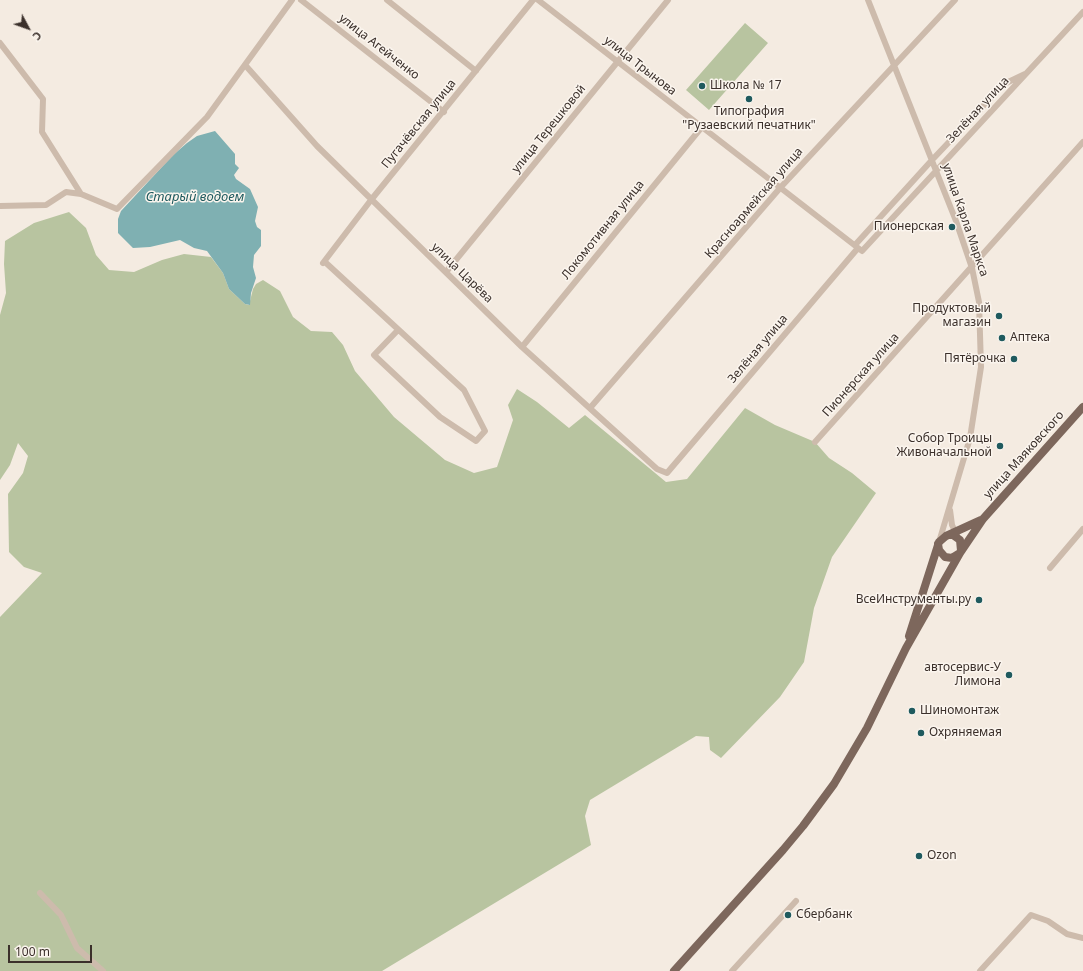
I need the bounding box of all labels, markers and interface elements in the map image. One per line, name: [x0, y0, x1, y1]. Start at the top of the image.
north arrow: [8, 8, 48, 48]
street label: улица Агейченко: [336, 11, 422, 83]
text: С: [29, 29, 45, 44]
street label: улица Трынова: [601, 33, 679, 99]
street label: Зелёная улица: [944, 74, 1012, 146]
street label: Пугачёвская улица: [379, 77, 459, 171]
place label: Школа № 17: [710, 79, 782, 93]
marker: Школа № 17: [697, 81, 707, 91]
street label: улица Терешковой: [509, 82, 589, 176]
marker: Типография "Рузаевский печатник": [744, 94, 754, 104]
place label: Типография "Рузаевский печатник": [682, 105, 816, 133]
street label: Красноармейская улица: [702, 145, 806, 261]
street label: улица Карла Маркса: [939, 161, 991, 279]
street label: Локомотивная улица: [559, 178, 647, 282]
water label: Старый водоем: [146, 189, 244, 205]
place label: Пионерская: [874, 220, 944, 234]
marker: Пионерская: [947, 222, 957, 232]
street label: улица Царёва: [428, 240, 496, 306]
place label: Продуктовый магазин: [912, 302, 991, 330]
marker: Продуктовый магазин: [994, 311, 1004, 321]
street label: Зелёная улица: [725, 312, 791, 386]
street label: Пионерская улица: [820, 330, 902, 420]
place label: Аптека: [1010, 331, 1050, 345]
marker: Аптека: [997, 333, 1007, 343]
place label: Пятёрочка: [944, 352, 1006, 366]
marker: Пятёрочка: [1009, 354, 1019, 364]
street label: улица Маяковского: [981, 408, 1067, 502]
place label: Собор Троицы Живоначальной: [896, 432, 992, 460]
marker: Собор Троицы Живоначальной: [995, 441, 1005, 451]
place label: ВсеИнструменты.ру: [856, 593, 971, 607]
marker: ВсеИнструменты.ру: [974, 595, 984, 605]
place label: автосервис-У Лимона: [924, 661, 1001, 689]
marker: автосервис-У Лимона: [1004, 670, 1014, 680]
place label: Шиномонтаж: [920, 704, 999, 718]
marker: Шиномонтаж: [907, 706, 917, 716]
place label: Охряняемая: [929, 726, 1002, 740]
marker: Охряняемая: [916, 728, 926, 738]
place label: Ozon: [927, 849, 957, 863]
marker: Ozon: [914, 851, 924, 861]
place label: Сбербанк: [796, 908, 852, 922]
marker: Сбербанк: [783, 910, 793, 920]
scale bar: [10, 937, 94, 963]
text: 100 m: [15, 943, 50, 960]

